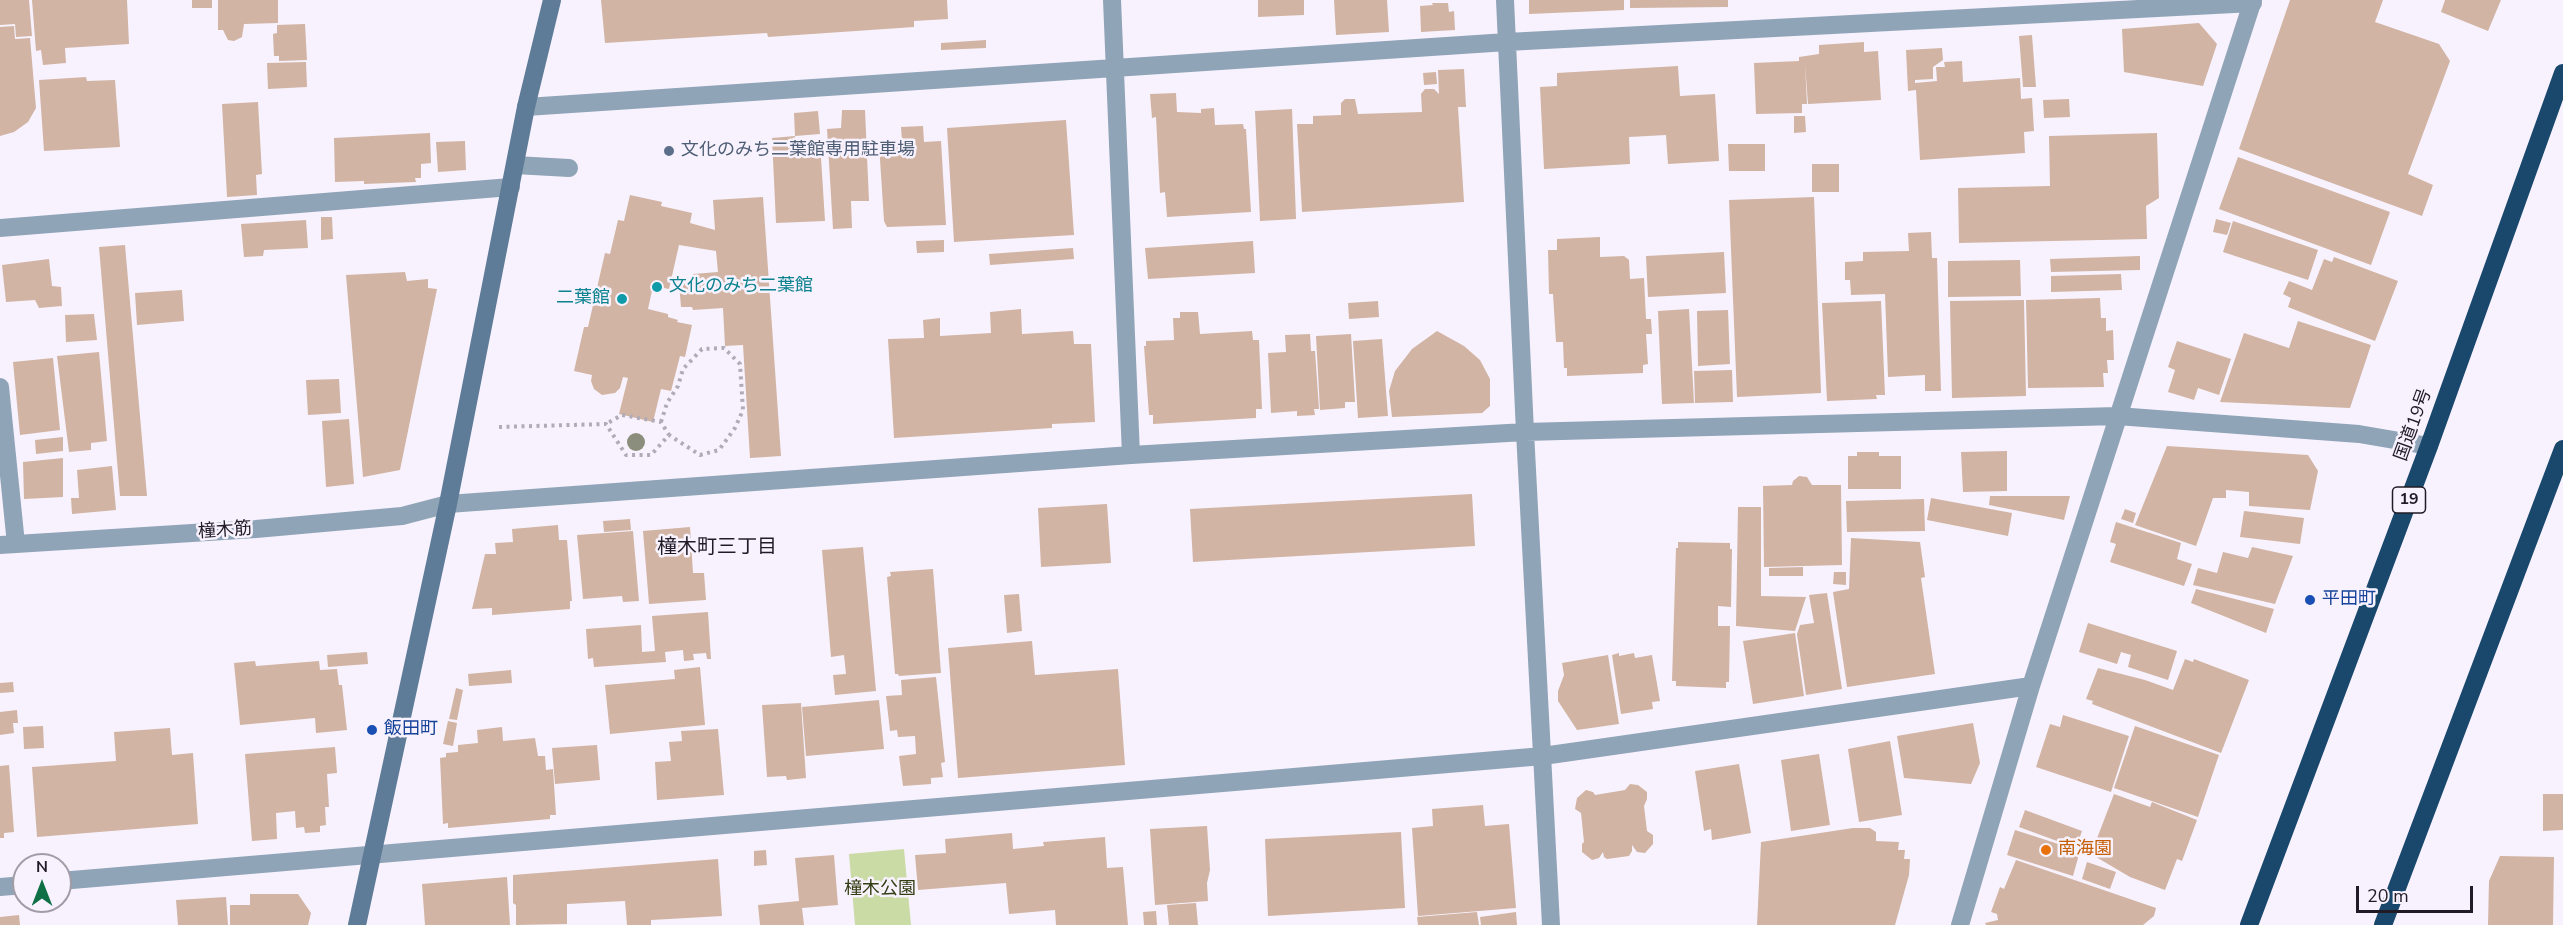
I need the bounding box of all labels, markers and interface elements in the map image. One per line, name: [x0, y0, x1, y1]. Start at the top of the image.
place label: 文化のみち二葉館専用駐車場: [681, 140, 915, 162]
marker: 文化のみち二葉館専用駐車場: [662, 144, 676, 158]
place label: 文化のみち二葉館: [669, 276, 813, 298]
marker: 文化のみち二葉館: [650, 280, 664, 294]
place label: 二葉館: [556, 288, 610, 310]
marker: 二葉館: [615, 292, 629, 306]
street label: 国道19号: [2391, 386, 2437, 464]
road number: 19: [2392, 487, 2426, 513]
street label: 橦木筋: [197, 518, 253, 544]
district label: 橦木町三丁目: [657, 536, 777, 560]
place label: 平田町: [2322, 589, 2376, 611]
marker: 平田町: [2303, 593, 2317, 607]
place label: 飯田町: [384, 719, 438, 741]
marker: 飯田町: [365, 723, 379, 737]
place label: 南海園: [2058, 839, 2112, 861]
marker: 南海園: [2039, 843, 2053, 857]
north arrow: [12, 853, 72, 913]
text: N: [36, 856, 48, 878]
scale bar: [2359, 874, 2476, 912]
park label: 橦木公園: [844, 879, 916, 901]
text: 20 m: [2367, 884, 2409, 908]

